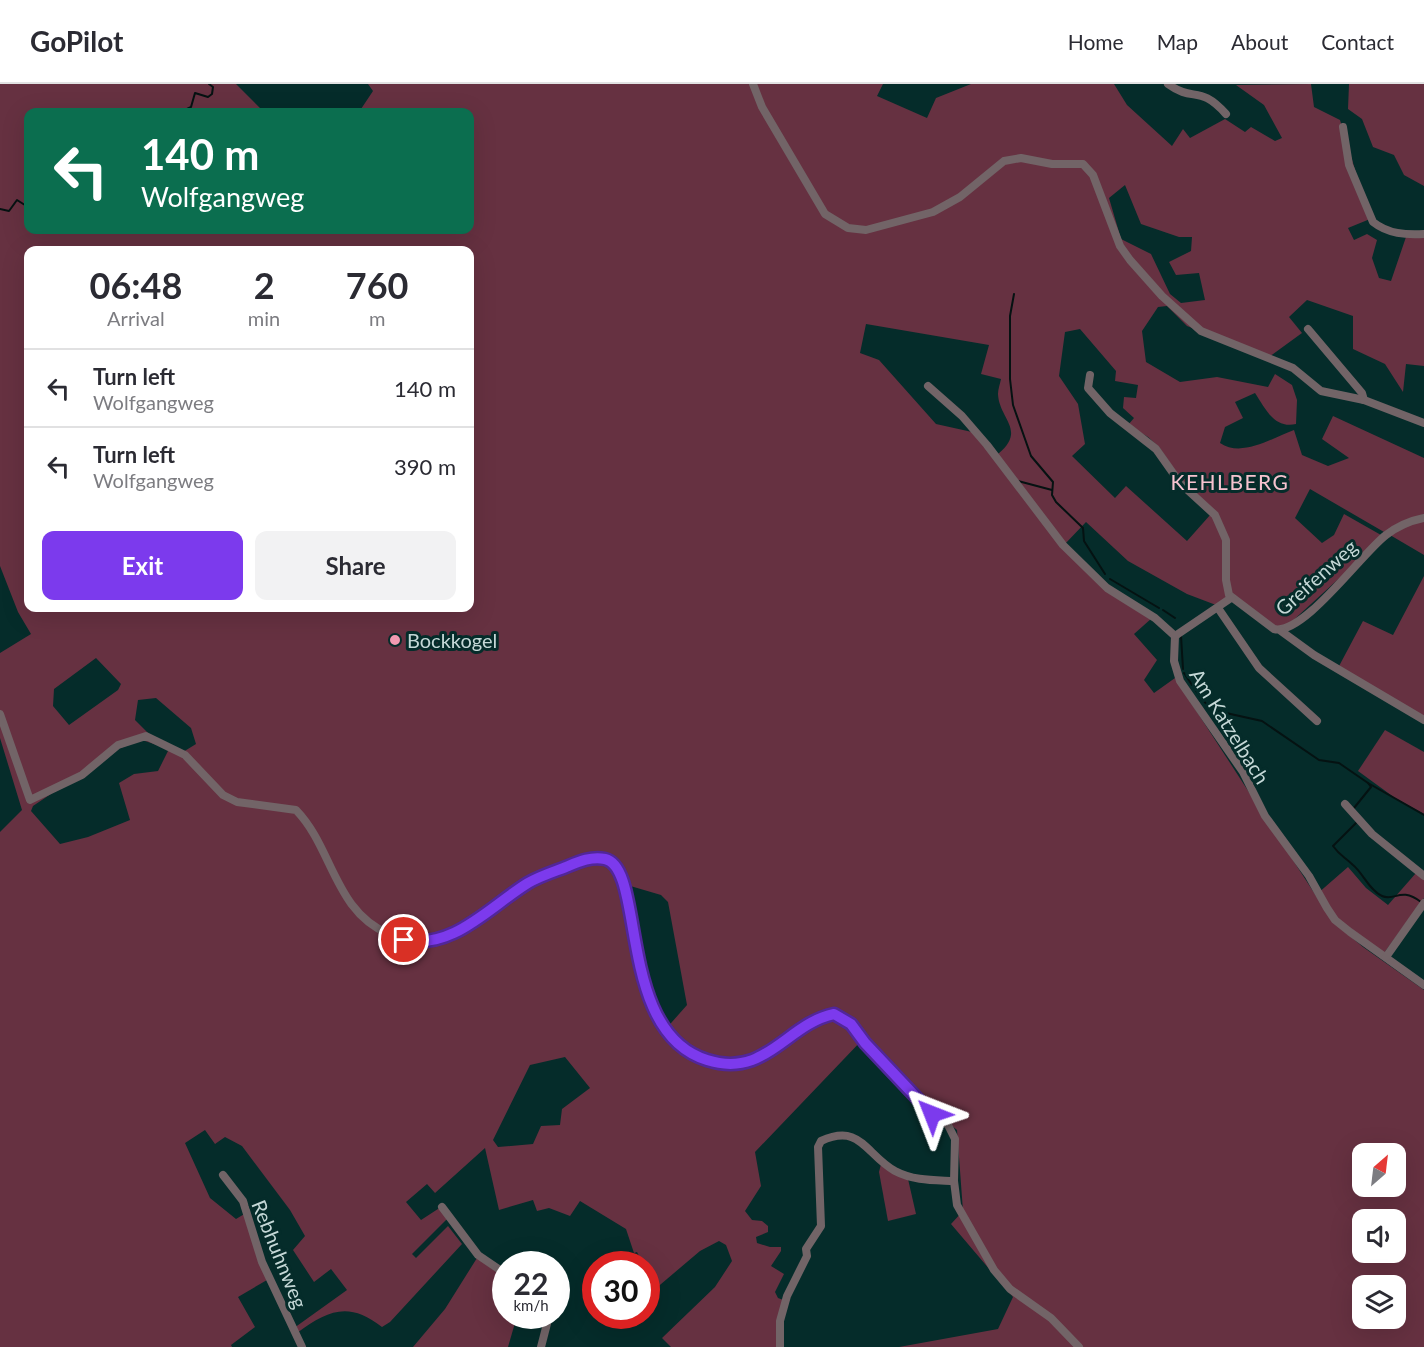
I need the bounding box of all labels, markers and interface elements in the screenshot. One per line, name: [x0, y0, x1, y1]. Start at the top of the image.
text: GoPilot: [30, 24, 123, 58]
text: Home: [1068, 29, 1124, 54]
text: Map: [1157, 29, 1198, 54]
text: About: [1231, 29, 1288, 54]
text: Contact: [1321, 29, 1394, 54]
text: 140 m: [141, 129, 259, 179]
icon: left: [42, 132, 120, 210]
text: Wolfgangweg: [141, 180, 304, 213]
text: 06:48: [90, 263, 182, 307]
text: 2: [254, 263, 275, 307]
text: 760: [346, 263, 408, 307]
text: Arrival: [107, 306, 165, 330]
text: min: [248, 306, 280, 330]
text: m: [369, 306, 385, 330]
text: Turn left: [93, 363, 175, 390]
icon: left: [42, 372, 75, 405]
text: 140 m: [394, 375, 456, 402]
text: Wolfgangweg: [93, 390, 214, 414]
text: Turn left: [93, 441, 175, 468]
icon: left: [42, 450, 75, 483]
text: 390 m: [394, 453, 456, 480]
text: Wolfgangweg: [93, 468, 214, 492]
district label: KEHLBERG: [1171, 469, 1289, 494]
button: Exit: [42, 531, 243, 600]
button: Share: [255, 531, 456, 600]
street label: Greifenweg: [1270, 534, 1362, 620]
place label: Bockkogel: [407, 628, 497, 652]
marker: Bockkogel: [388, 633, 402, 647]
street label: Am Katzelbach: [1185, 664, 1275, 788]
pin: [378, 914, 429, 965]
icon: arrive: [387, 923, 420, 956]
position arrow: [900, 1082, 964, 1146]
north arrow: [1352, 1143, 1406, 1197]
map controls: [1352, 1143, 1406, 1329]
street label: Rebhuhnweg: [247, 1196, 313, 1312]
button: sound: [1352, 1209, 1406, 1263]
speed limit sign: 30: [582, 1251, 660, 1329]
text: 22: [514, 1265, 548, 1301]
button: layers: [1352, 1275, 1406, 1329]
text: km/h: [513, 1296, 549, 1314]

